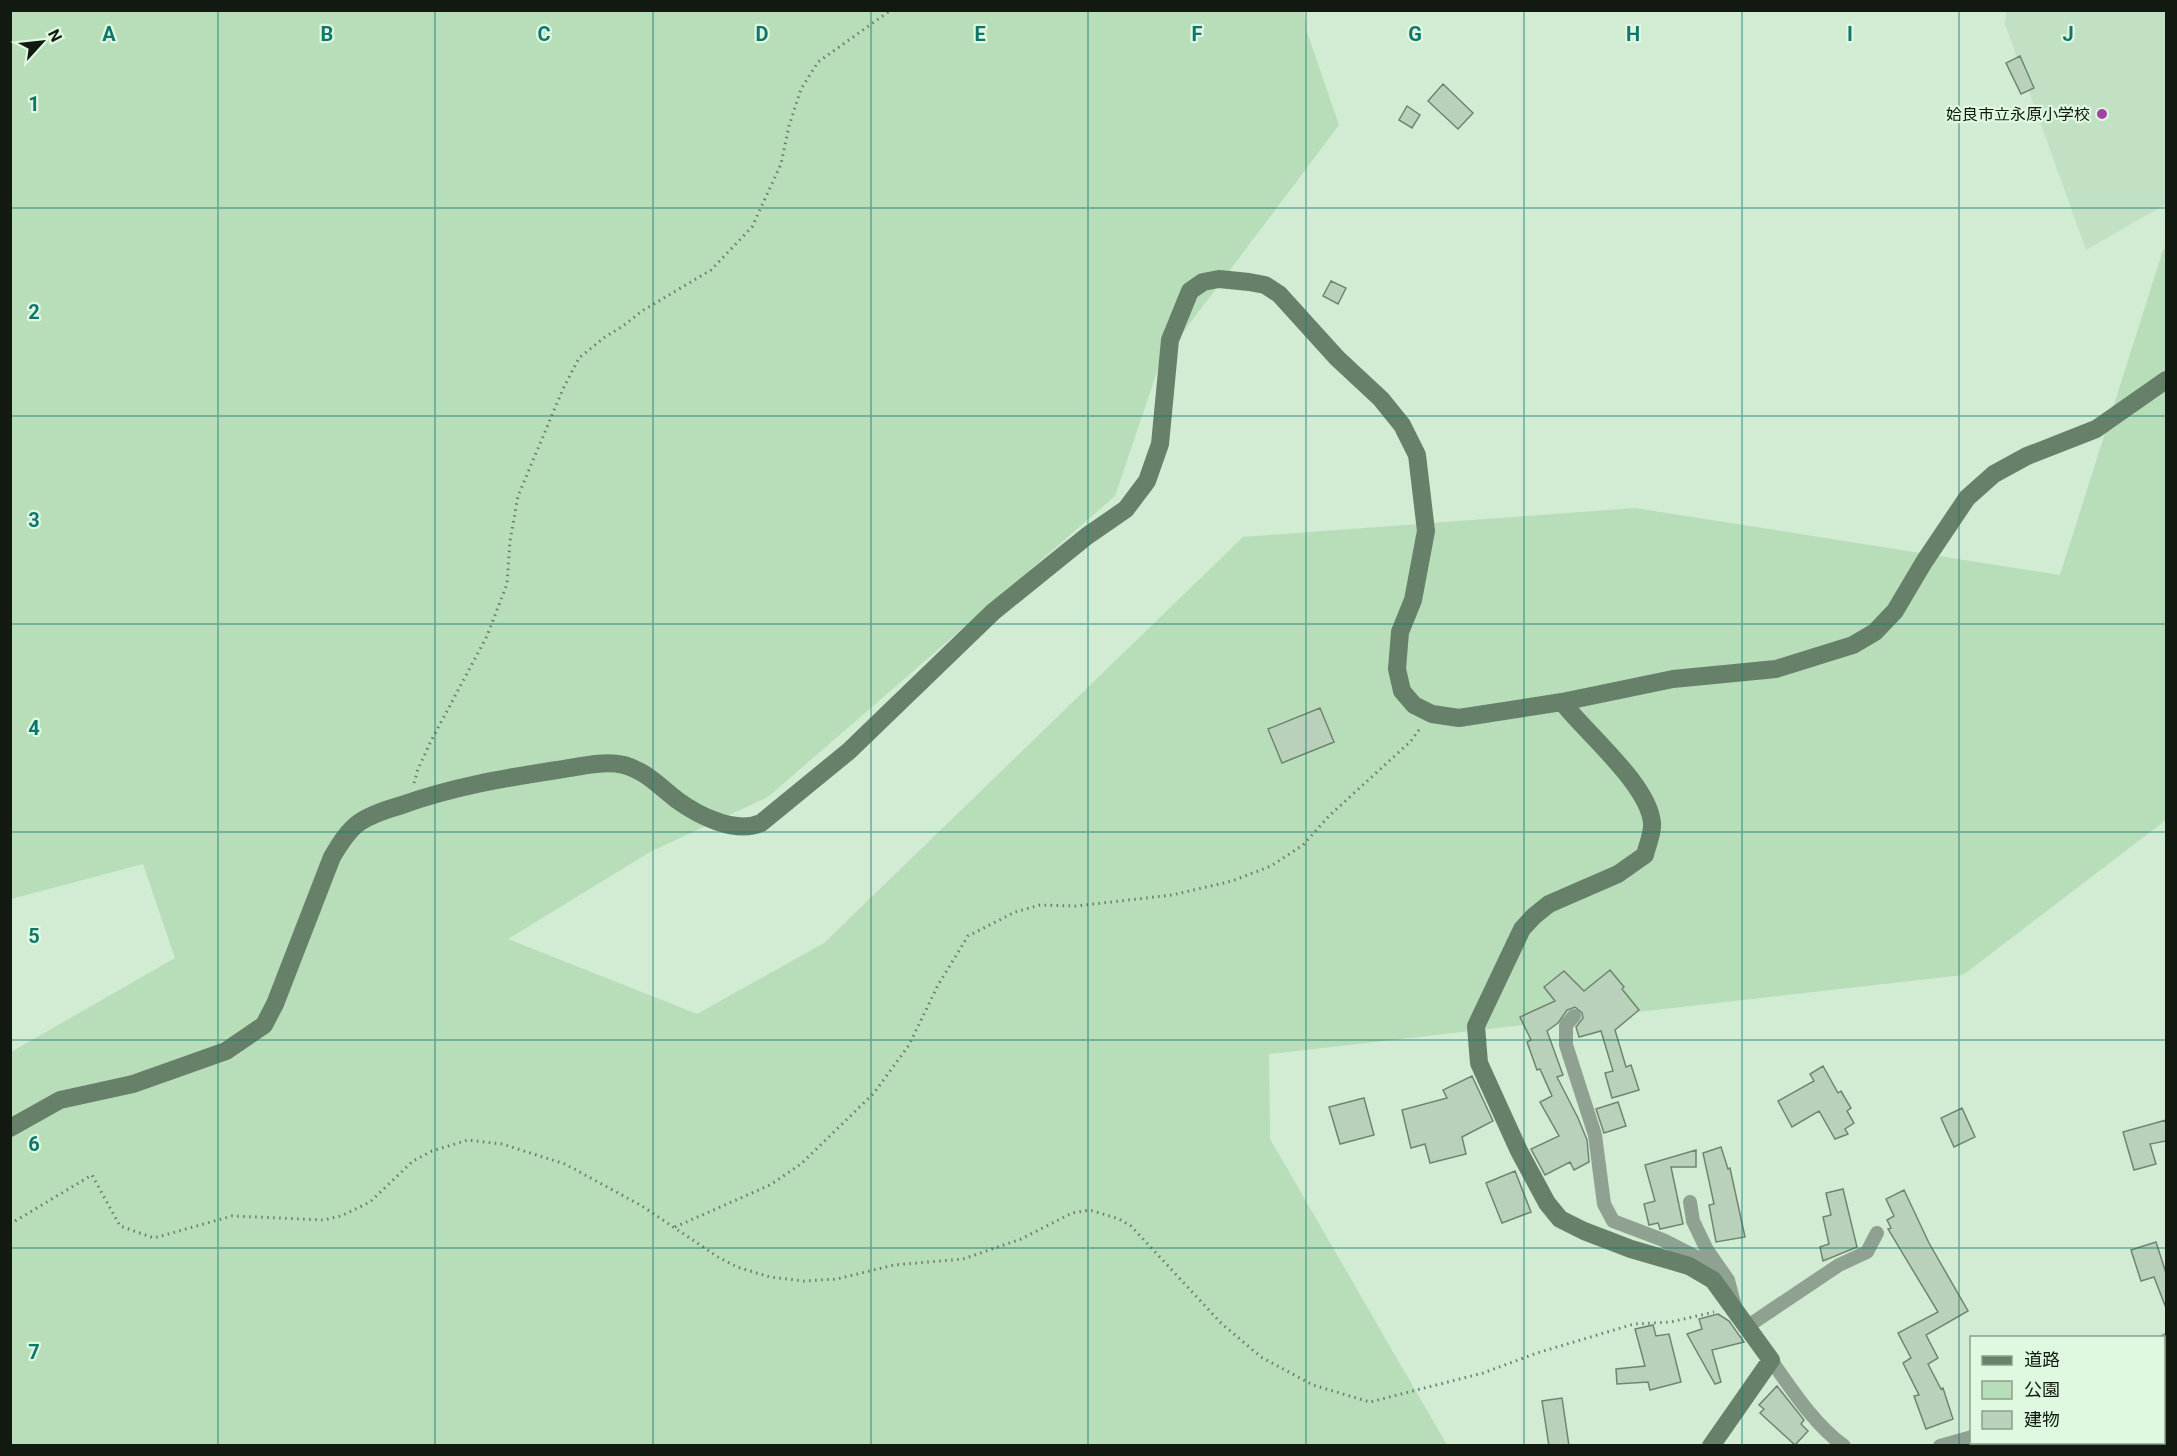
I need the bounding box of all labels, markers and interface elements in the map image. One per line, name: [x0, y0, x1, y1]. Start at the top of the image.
north arrow: [12, 12, 72, 72]
text: A: [102, 22, 116, 46]
text: B: [321, 22, 333, 46]
text: C: [537, 22, 551, 46]
text: D: [756, 22, 769, 46]
text: E: [974, 22, 986, 46]
text: F: [1192, 22, 1203, 46]
text: G: [1408, 22, 1422, 46]
text: H: [1626, 22, 1640, 46]
text: I: [1847, 22, 1853, 46]
text: J: [2062, 22, 2074, 46]
text: N: [44, 26, 66, 45]
text: 1: [28, 92, 40, 116]
place label: 姶良市立永原小学校: [1946, 105, 2090, 124]
marker: 姶良市立永原小学校: [2095, 107, 2109, 121]
text: 2: [28, 300, 40, 324]
text: 3: [28, 508, 40, 532]
text: 4: [28, 716, 40, 740]
text: 5: [28, 924, 40, 948]
text: 6: [28, 1132, 40, 1156]
legend: [1970, 1336, 2165, 1444]
text: 7: [28, 1340, 40, 1364]
text: 道路: [2024, 1349, 2060, 1370]
text: 公園: [2024, 1379, 2060, 1400]
text: 建物: [2024, 1409, 2060, 1430]

